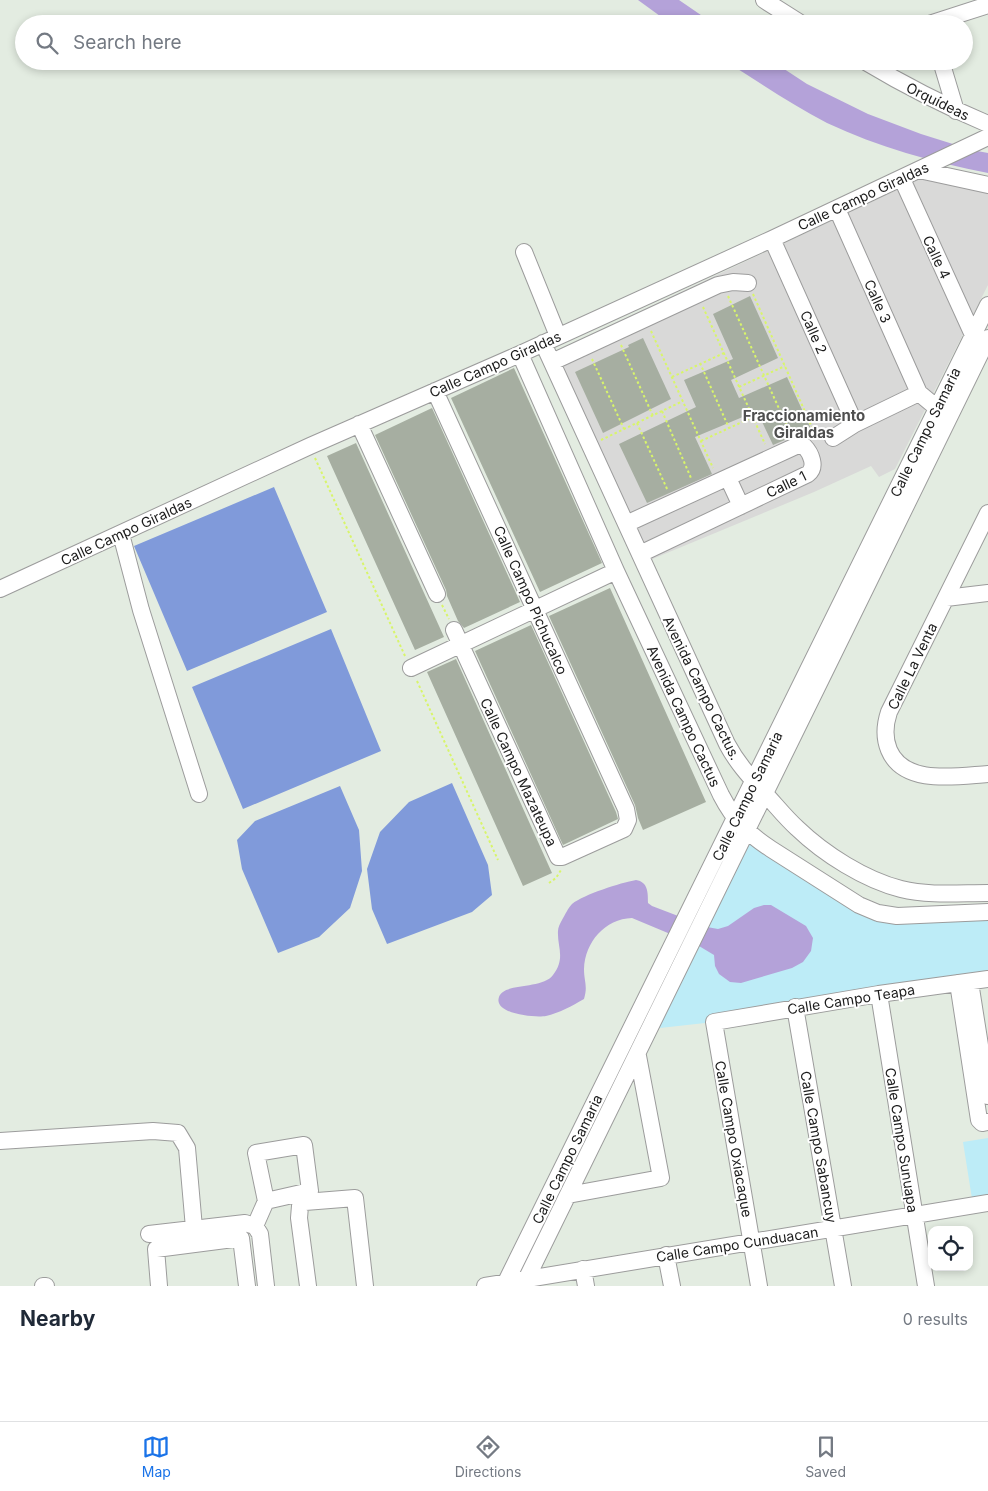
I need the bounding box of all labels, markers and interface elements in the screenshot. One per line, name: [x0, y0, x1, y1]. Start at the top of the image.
search box: [15, 15, 973, 70]
icon: search: [33, 29, 61, 57]
text: Search here: [73, 31, 182, 54]
street label: Orquídeas: [904, 78, 972, 124]
street label: Calle Campo Giraldas: [795, 158, 931, 234]
street label: Calle 4: [920, 233, 954, 281]
street label: Calle 3: [861, 277, 895, 325]
street label: Calle 2: [797, 308, 831, 356]
street label: Calle Campo Giraldas: [426, 327, 564, 401]
street label: Calle Campo Samaria: [886, 364, 964, 500]
district label: Fraccionamiento Giraldas: [743, 406, 865, 442]
street label: Calle 1: [763, 467, 809, 501]
street label: Calle Campo Giraldas: [58, 493, 194, 569]
street label: Calle Campo Pichucalco: [491, 523, 571, 677]
street label: Avenida Campo Cactus.: [660, 613, 744, 763]
street label: Calle La Venta: [884, 620, 940, 712]
street label: Avenida Campo Cactus: [644, 643, 724, 789]
street label: Calle Campo Mazateupa: [477, 695, 561, 849]
street label: Calle Campo Samaria: [708, 728, 786, 864]
street label: Calle Campo Teapa: [786, 981, 916, 1017]
street label: Calle Campo Oxiacaque: [712, 1059, 756, 1219]
street label: Calle Campo Sunuapa: [882, 1066, 922, 1214]
street label: Calle Campo Sabancuy: [797, 1070, 841, 1224]
street label: Calle Campo Samaria: [528, 1091, 606, 1227]
street label: Calle Campo Cunduacan: [655, 1223, 819, 1265]
map controls: [928, 1226, 973, 1271]
button: locate: [928, 1226, 973, 1271]
text: Nearby: [20, 1306, 95, 1331]
text: 0 results: [903, 1309, 968, 1329]
tab: Map: [142, 1433, 171, 1480]
tab: Directions: [455, 1433, 521, 1480]
tab: Saved: [805, 1433, 846, 1480]

